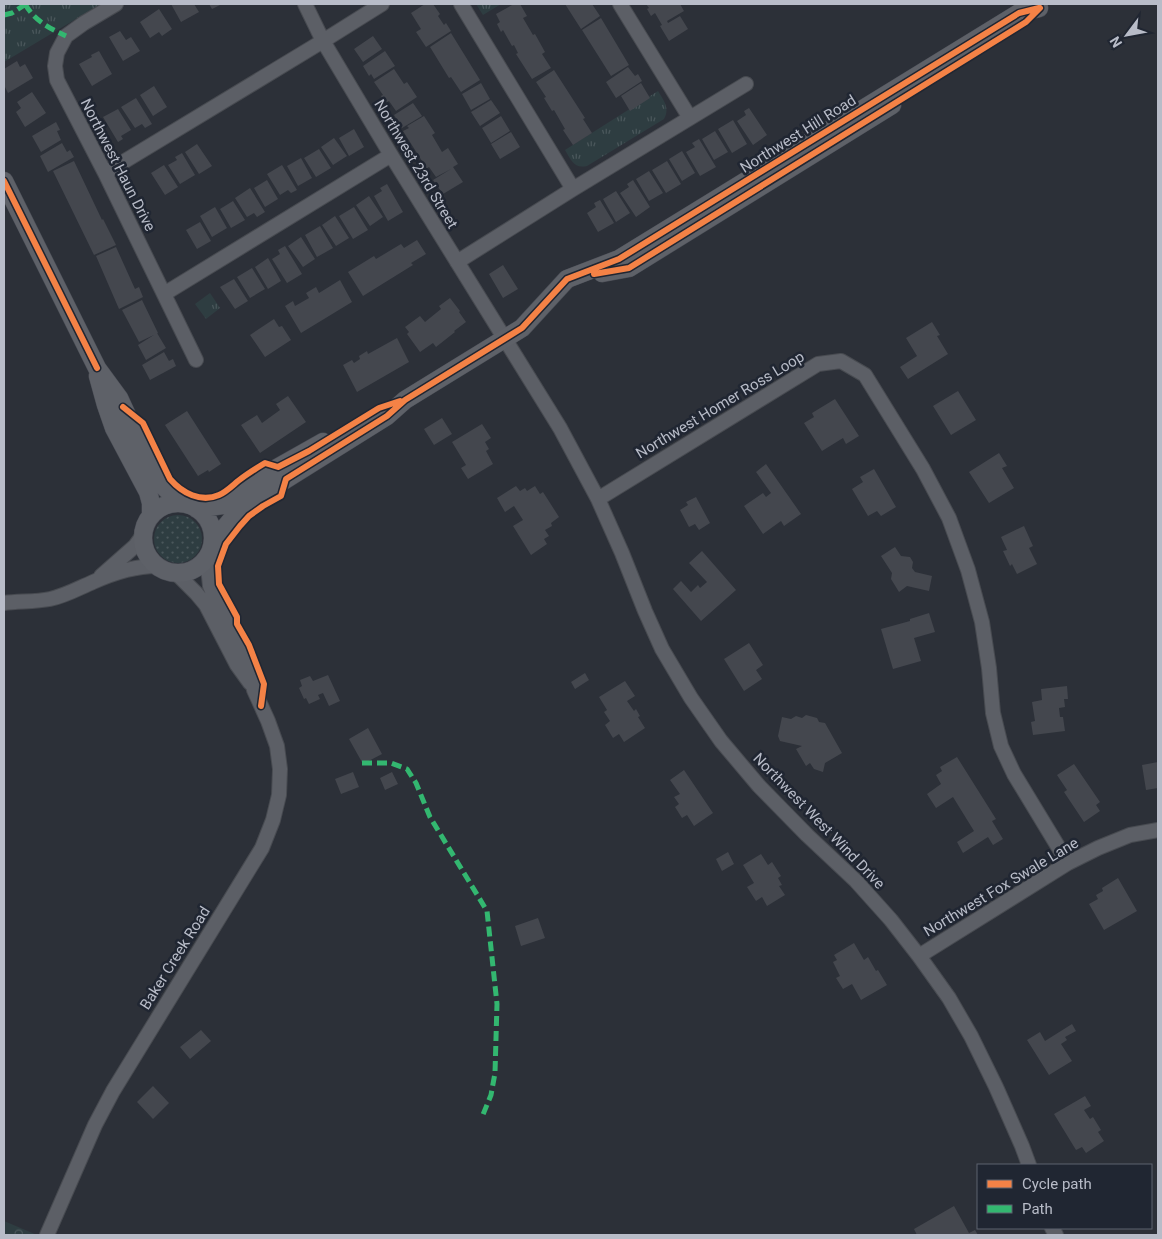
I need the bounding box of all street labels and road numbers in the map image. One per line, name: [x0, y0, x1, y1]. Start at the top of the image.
street label: Northwest Hill Road: [737, 91, 859, 177]
street label: Northwest Haun Drive: [77, 96, 159, 234]
street label: Northwest 23rd Street: [370, 96, 462, 232]
street label: Northwest Homer Ross Loop: [633, 348, 807, 462]
street label: Northwest West Wind Drive: [749, 749, 889, 893]
street label: Northwest Fox Swale Lane: [920, 834, 1082, 940]
street label: Baker Creek Road: [136, 903, 214, 1013]

